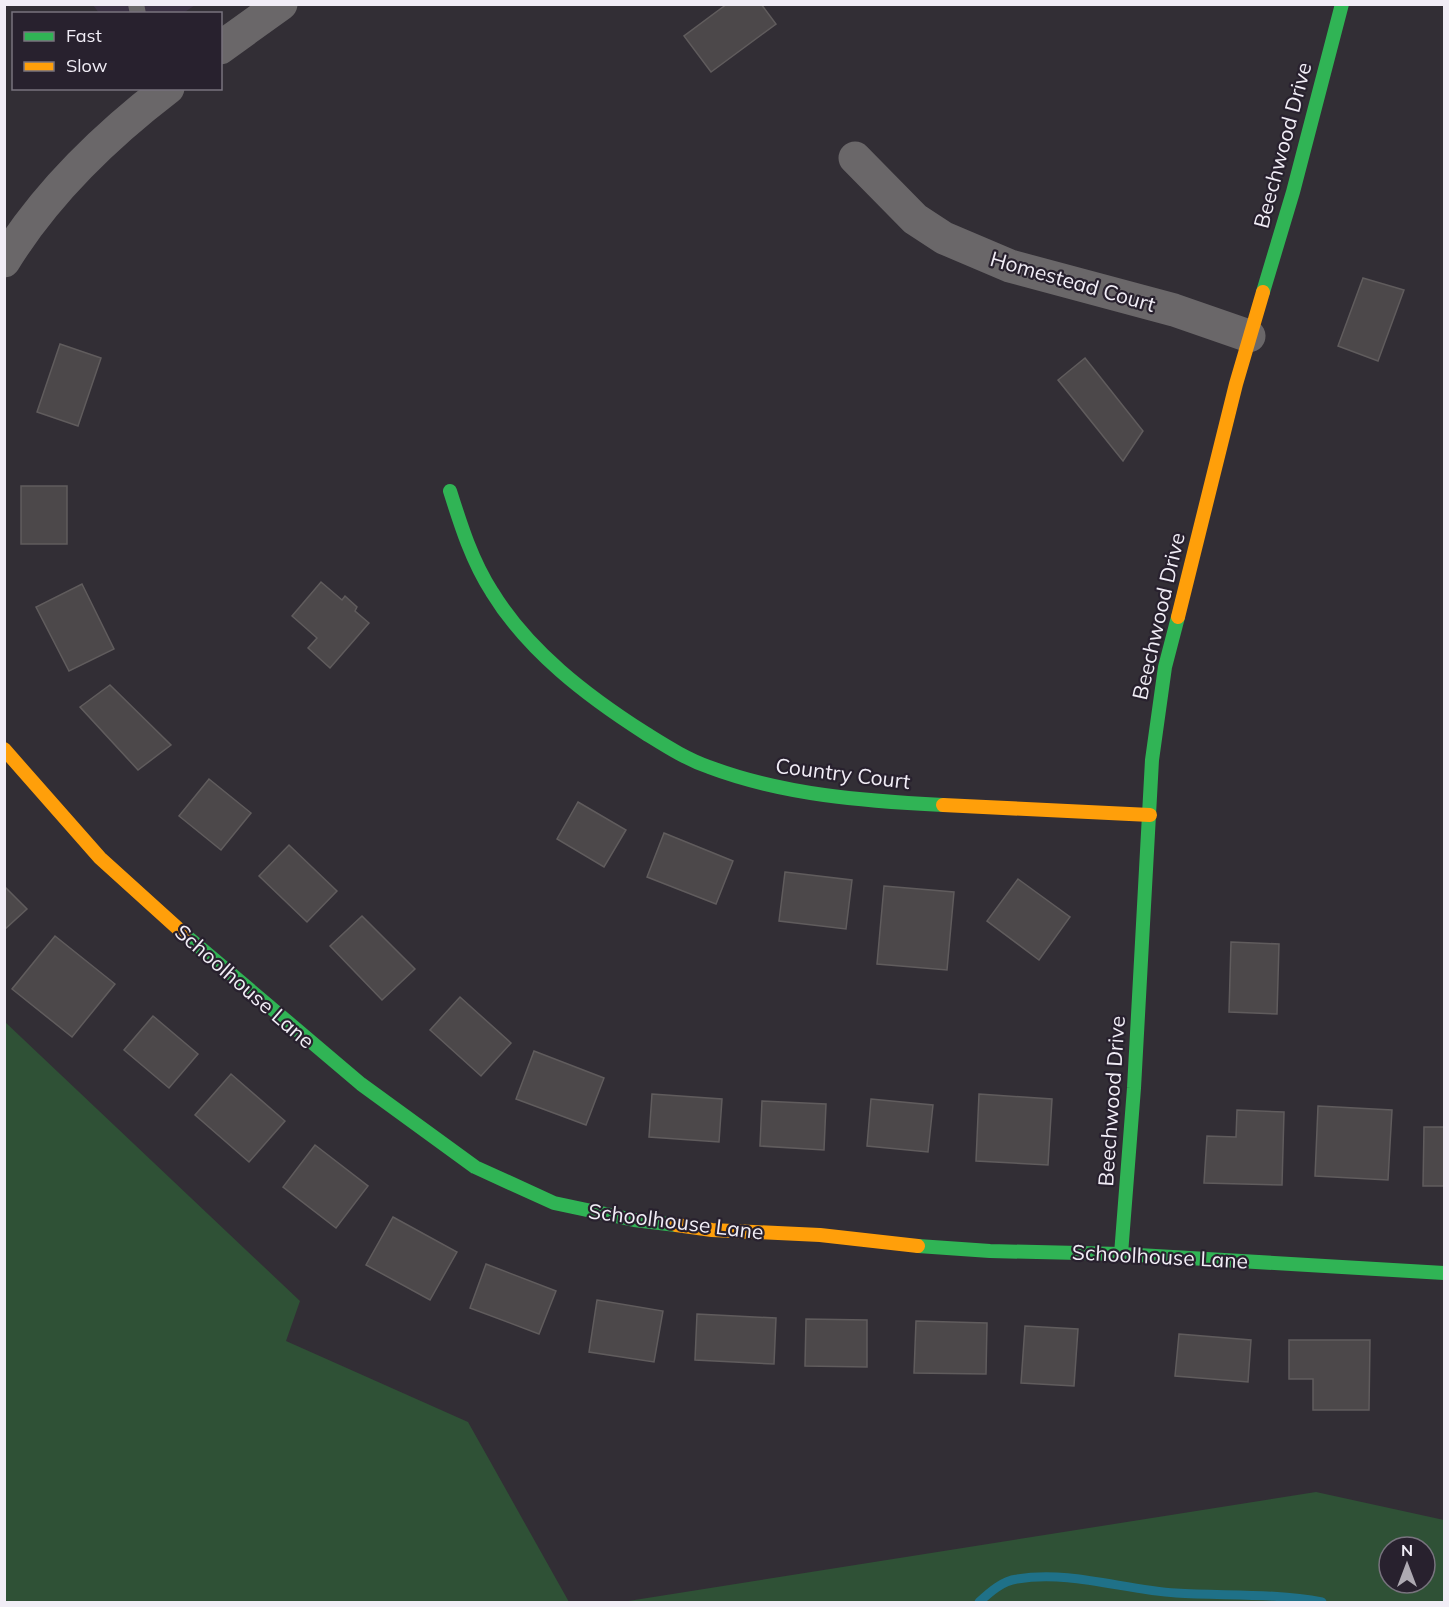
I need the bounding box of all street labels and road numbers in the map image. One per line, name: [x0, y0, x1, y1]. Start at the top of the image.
street label: Beechwood Drive: [1247, 59, 1317, 231]
street label: Homestead Court: [987, 245, 1159, 317]
street label: Beechwood Drive: [1126, 530, 1190, 702]
street label: Country Court: [774, 752, 912, 794]
street label: Schoolhouse Lane: [170, 918, 320, 1054]
street label: Beechwood Drive: [1092, 1015, 1130, 1187]
street label: Schoolhouse Lane: [587, 1197, 765, 1245]
street label: Schoolhouse Lane: [1071, 1238, 1249, 1274]

